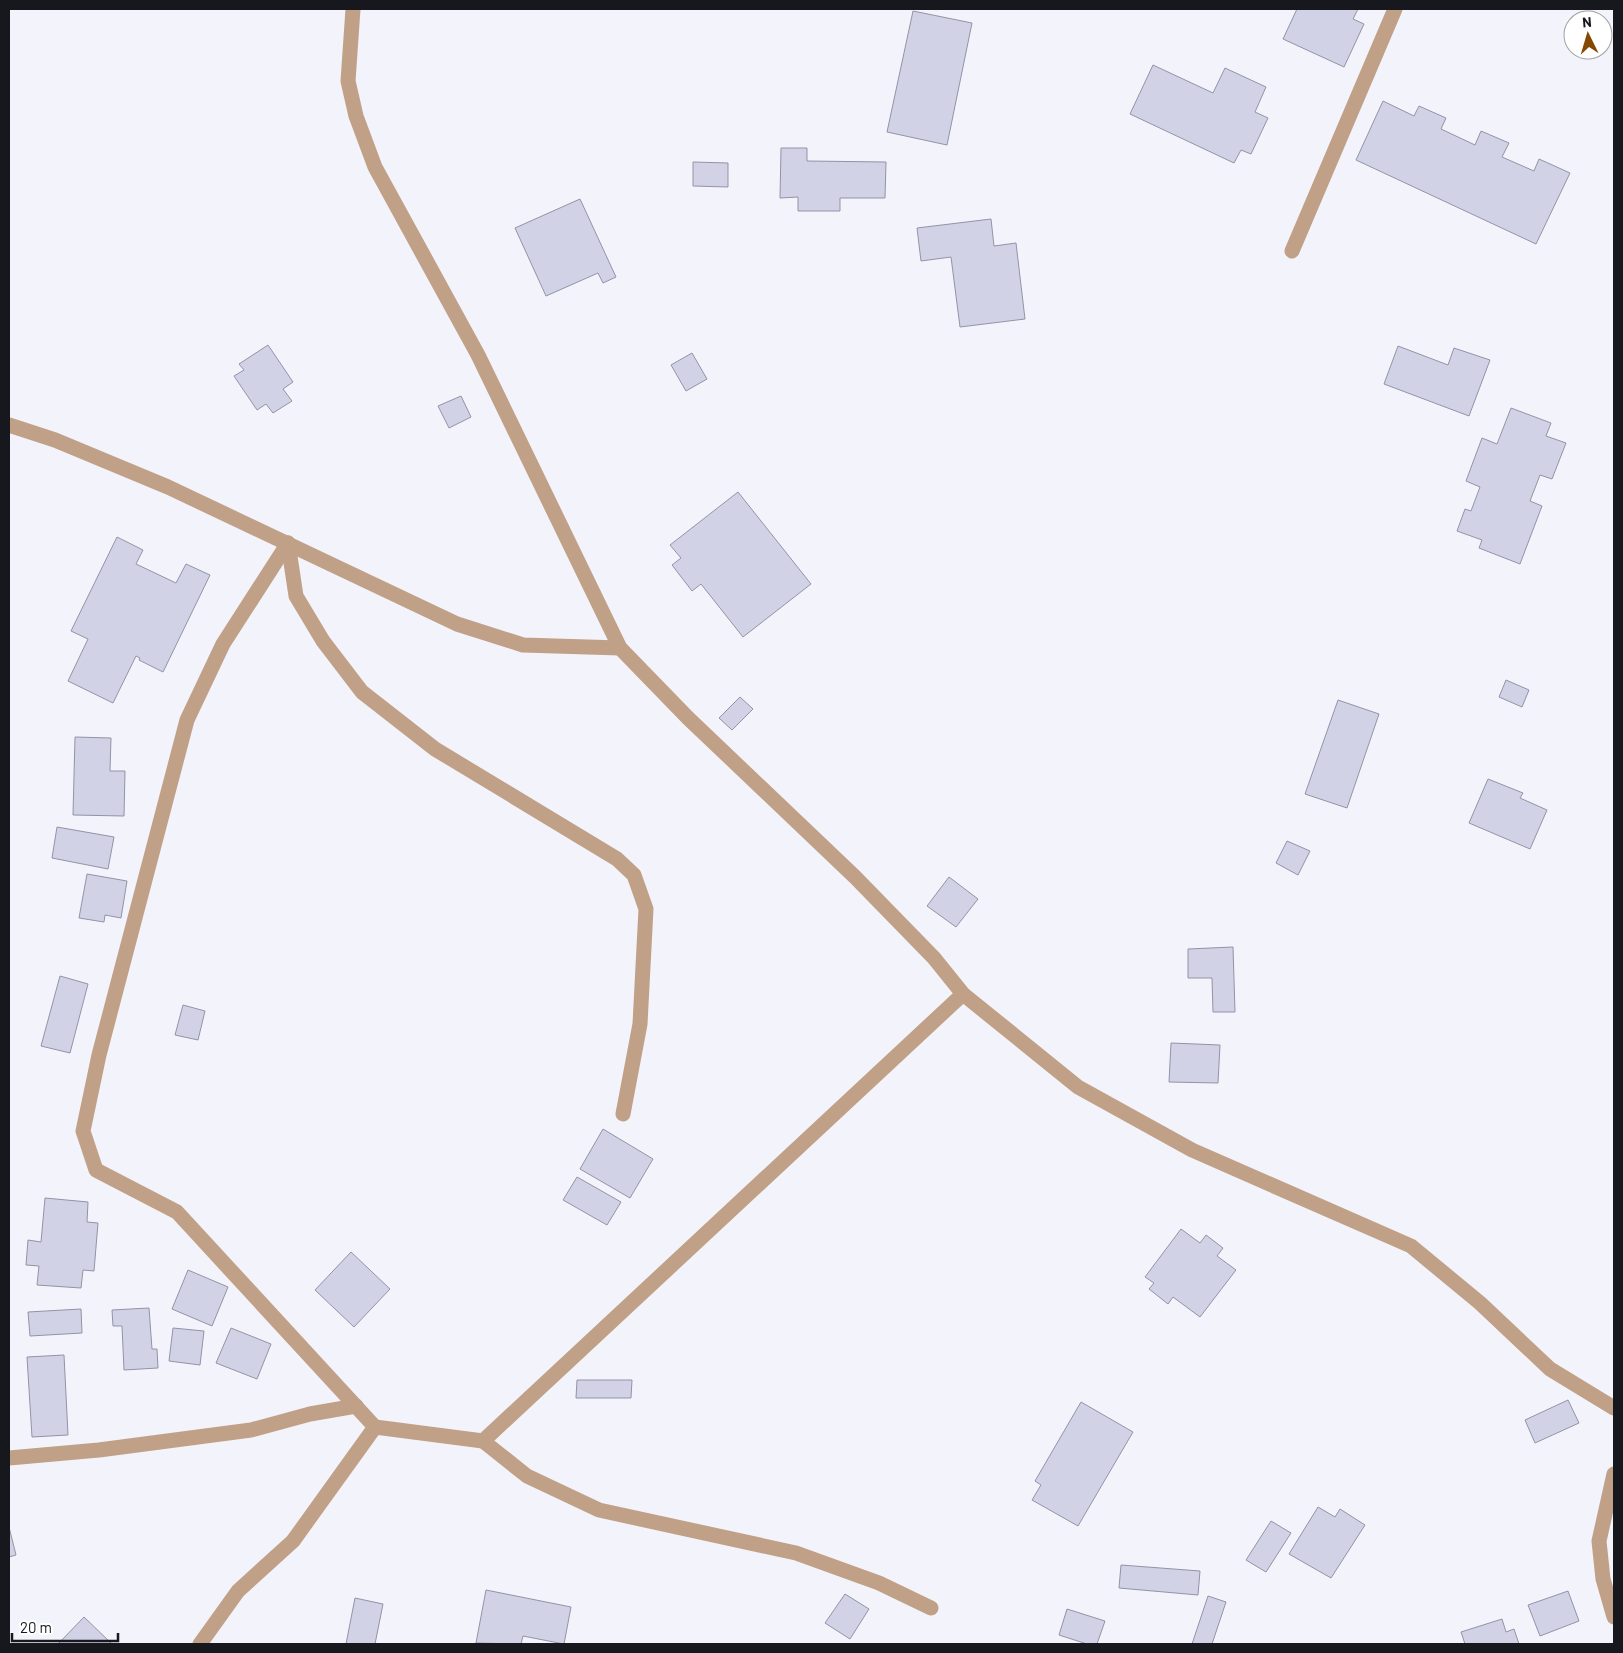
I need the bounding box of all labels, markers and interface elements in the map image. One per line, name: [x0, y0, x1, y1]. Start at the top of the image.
north arrow: [1563, 10, 1613, 60]
text: N: [1581, 13, 1592, 30]
scale bar: [12, 1610, 119, 1642]
text: 20 m: [20, 1618, 52, 1636]

